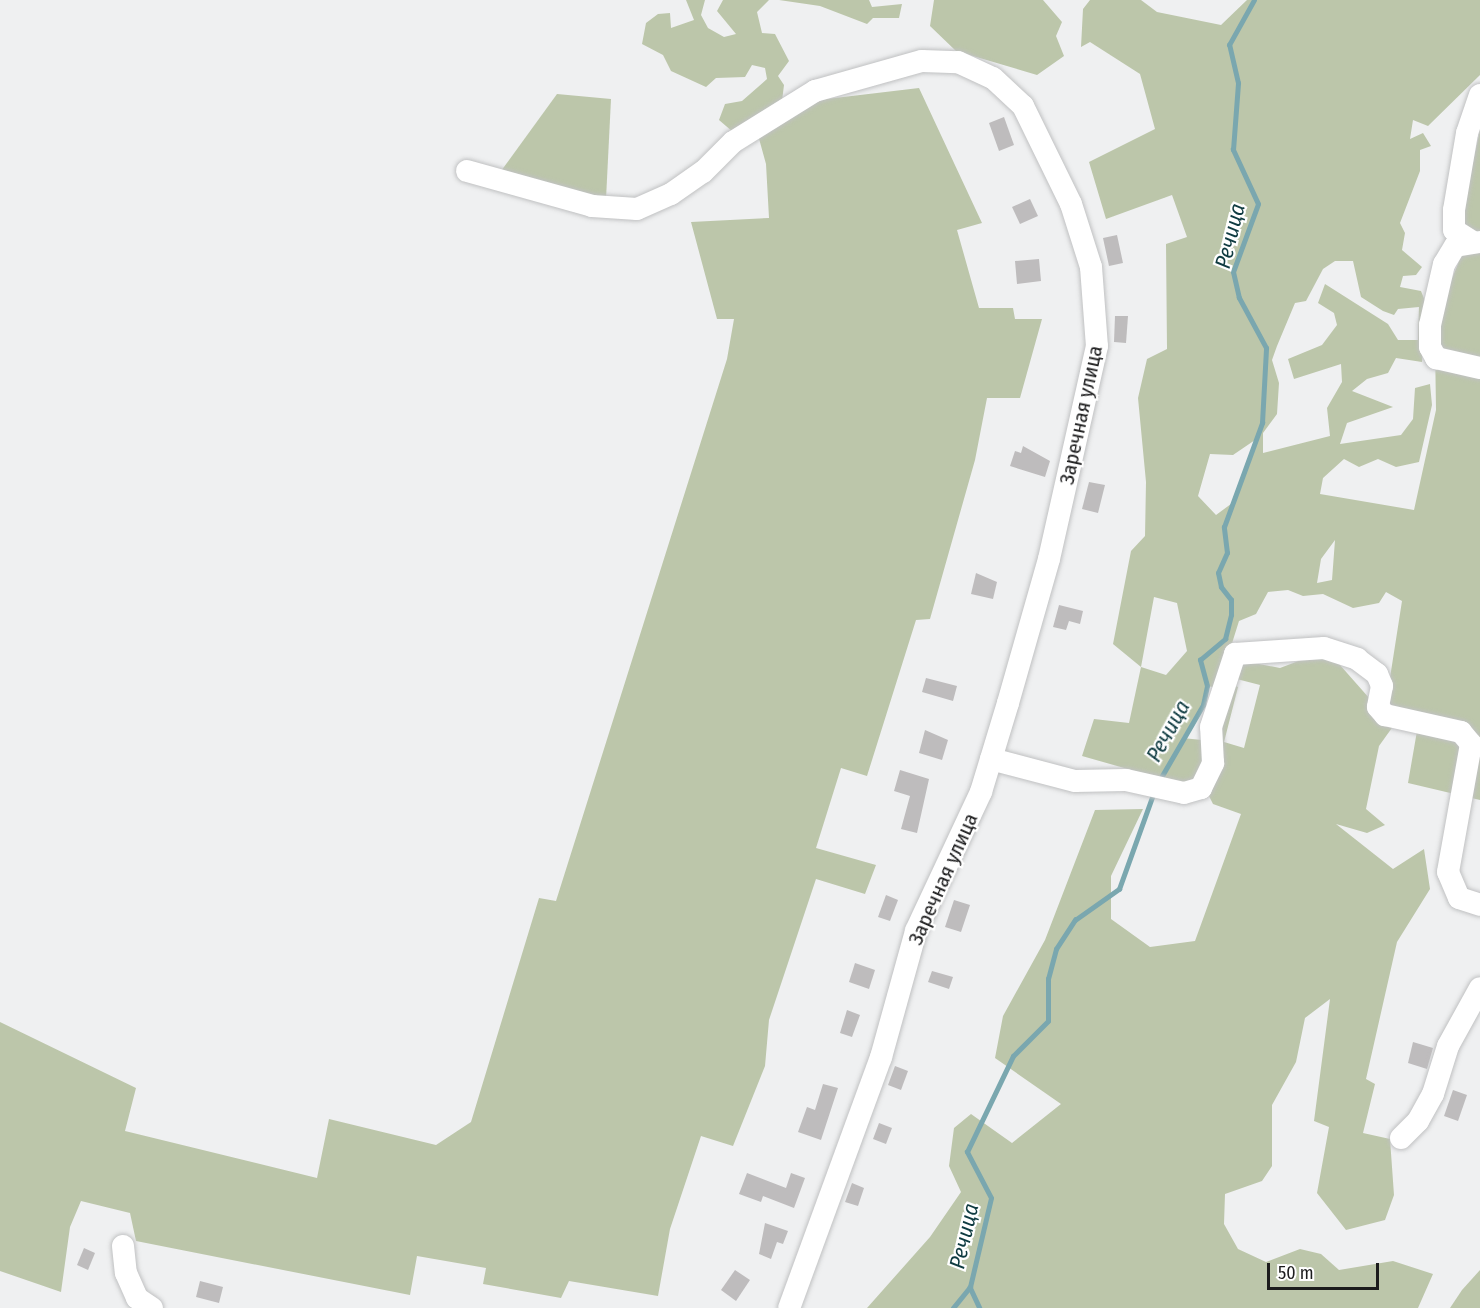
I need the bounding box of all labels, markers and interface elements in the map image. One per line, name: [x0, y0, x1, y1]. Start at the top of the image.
water label: Речица: [1209, 201, 1251, 271]
street label: Заречная улица: [1054, 343, 1108, 487]
water label: Речица: [1140, 696, 1196, 766]
street label: Заречная улица: [903, 809, 983, 949]
water label: Речица: [944, 1201, 984, 1271]
scale bar: [1270, 1251, 1382, 1289]
text: 50 m: [1278, 1262, 1314, 1284]

